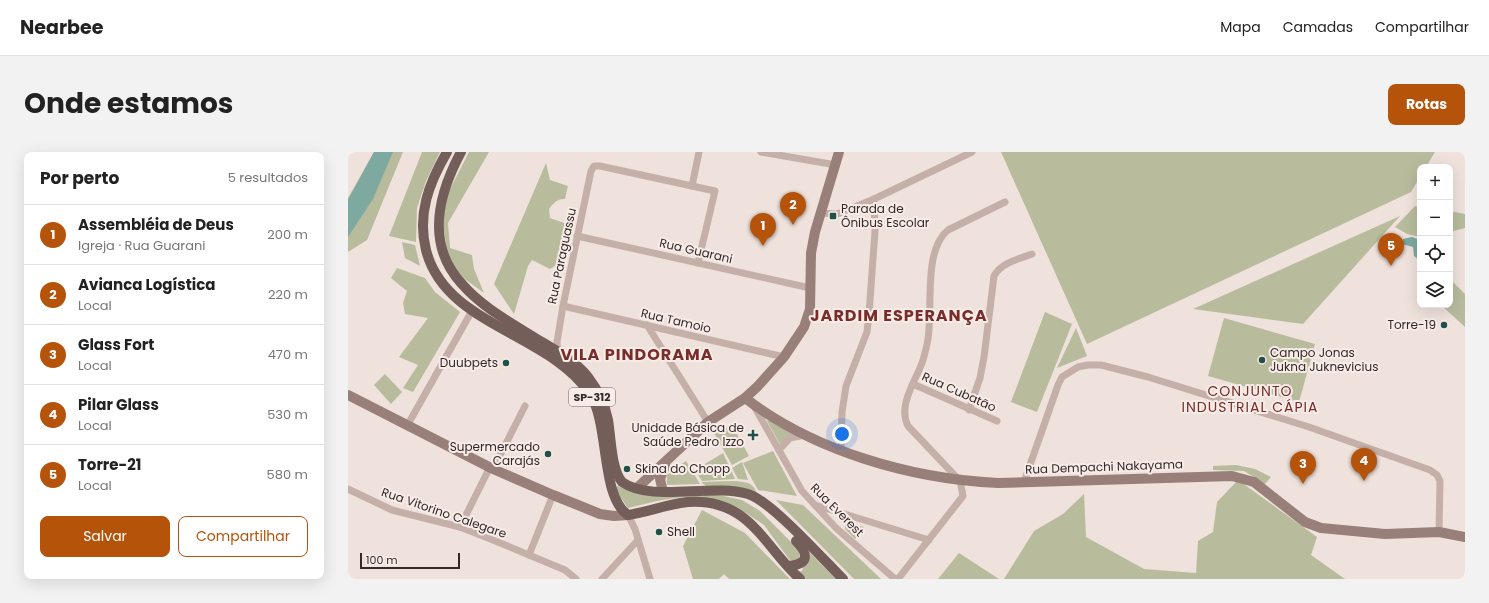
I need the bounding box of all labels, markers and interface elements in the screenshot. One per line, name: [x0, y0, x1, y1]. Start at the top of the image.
text: Nearbee: [20, 14, 103, 41]
text: Mapa: [1220, 17, 1261, 37]
text: Camadas: [1283, 17, 1353, 37]
text: Compartilhar: [1375, 17, 1469, 37]
text: Onde estamos: [24, 84, 233, 123]
button: Rotas: [1388, 84, 1465, 125]
map controls: [1417, 164, 1453, 308]
button: +: [1417, 164, 1453, 200]
text: Por perto: [40, 166, 119, 190]
text: 5 resultados: [228, 168, 308, 187]
pin: 2: [780, 192, 806, 225]
place label: Parada de Ônibus Escolar: [841, 200, 930, 231]
button: −: [1417, 200, 1453, 236]
street label: Rua Paraguassu: [543, 206, 580, 306]
marker: Parada de Ônibus Escolar: [828, 211, 838, 221]
pin: 1: [750, 213, 776, 246]
text: Assembléia de Deus: [78, 214, 234, 235]
text: 1: [51, 225, 55, 244]
text: 200 m: [267, 225, 308, 244]
pin: 5: [1378, 233, 1404, 266]
street label: Rua Guarani: [658, 234, 734, 267]
text: Igreja · Rua Guarani: [78, 236, 205, 255]
button: locate: [1417, 236, 1453, 272]
button: layers: [1417, 272, 1453, 308]
text: Avianca Logística: [78, 274, 215, 295]
text: 2: [49, 285, 57, 304]
text: 220 m: [268, 285, 308, 304]
text: Local: [78, 296, 112, 315]
street label: Rua Tamoio: [639, 304, 713, 337]
district label: JARDIM ESPERANÇA: [810, 304, 988, 327]
place label: Torre-19: [1387, 316, 1436, 333]
marker: Torre-19: [1439, 320, 1449, 330]
text: Glass Fort: [78, 334, 154, 355]
district label: VILA PINDORAMA: [561, 343, 713, 366]
place label: Campo Jonas Jukna Juknevicius: [1270, 344, 1378, 375]
text: 3: [49, 345, 57, 364]
text: 470 m: [268, 345, 308, 364]
place label: Duubpets: [440, 354, 498, 371]
marker: Campo Jonas Jukna Juknevicius: [1257, 355, 1267, 365]
text: Local: [78, 356, 112, 375]
marker: Duubpets: [501, 358, 511, 368]
street label: Rua Cubatão: [919, 368, 999, 416]
district label: CONJUNTO INDUSTRIAL CÁPIA: [1182, 381, 1318, 417]
road number: SP-312: [569, 388, 615, 406]
text: Pilar Glass: [78, 394, 159, 415]
text: 4: [49, 405, 57, 424]
text: 530 m: [267, 405, 308, 424]
text: Local: [78, 416, 112, 435]
place label: Unidade Básica de Saúde Pedro Izzo: [631, 419, 744, 450]
your location: [832, 424, 852, 444]
marker: Unidade Básica de Saúde Pedro Izzo: [747, 429, 759, 441]
place label: Supermercado Carajás: [450, 438, 540, 469]
pin: 4: [1351, 448, 1377, 481]
marker: Supermercado Carajás: [543, 449, 553, 459]
pin: 3: [1290, 451, 1316, 484]
text: Torre-21: [78, 454, 141, 475]
street label: Rua Dempachi Nakayama: [1025, 455, 1183, 478]
place label: Skina do Chopp: [635, 460, 730, 477]
marker: Skina do Chopp: [622, 464, 632, 474]
text: 5: [49, 465, 57, 484]
text: 580 m: [267, 465, 308, 484]
text: Local: [78, 476, 112, 495]
street label: Rua Everest: [807, 479, 868, 540]
street label: Rua Vitorino Calegare: [379, 483, 509, 542]
button: Salvar: [40, 516, 170, 557]
button: Compartilhar: [178, 516, 308, 557]
place label: Shell: [667, 523, 695, 540]
marker: Shell: [654, 527, 664, 537]
scale bar: [360, 551, 460, 570]
text: 100 m: [366, 552, 398, 568]

